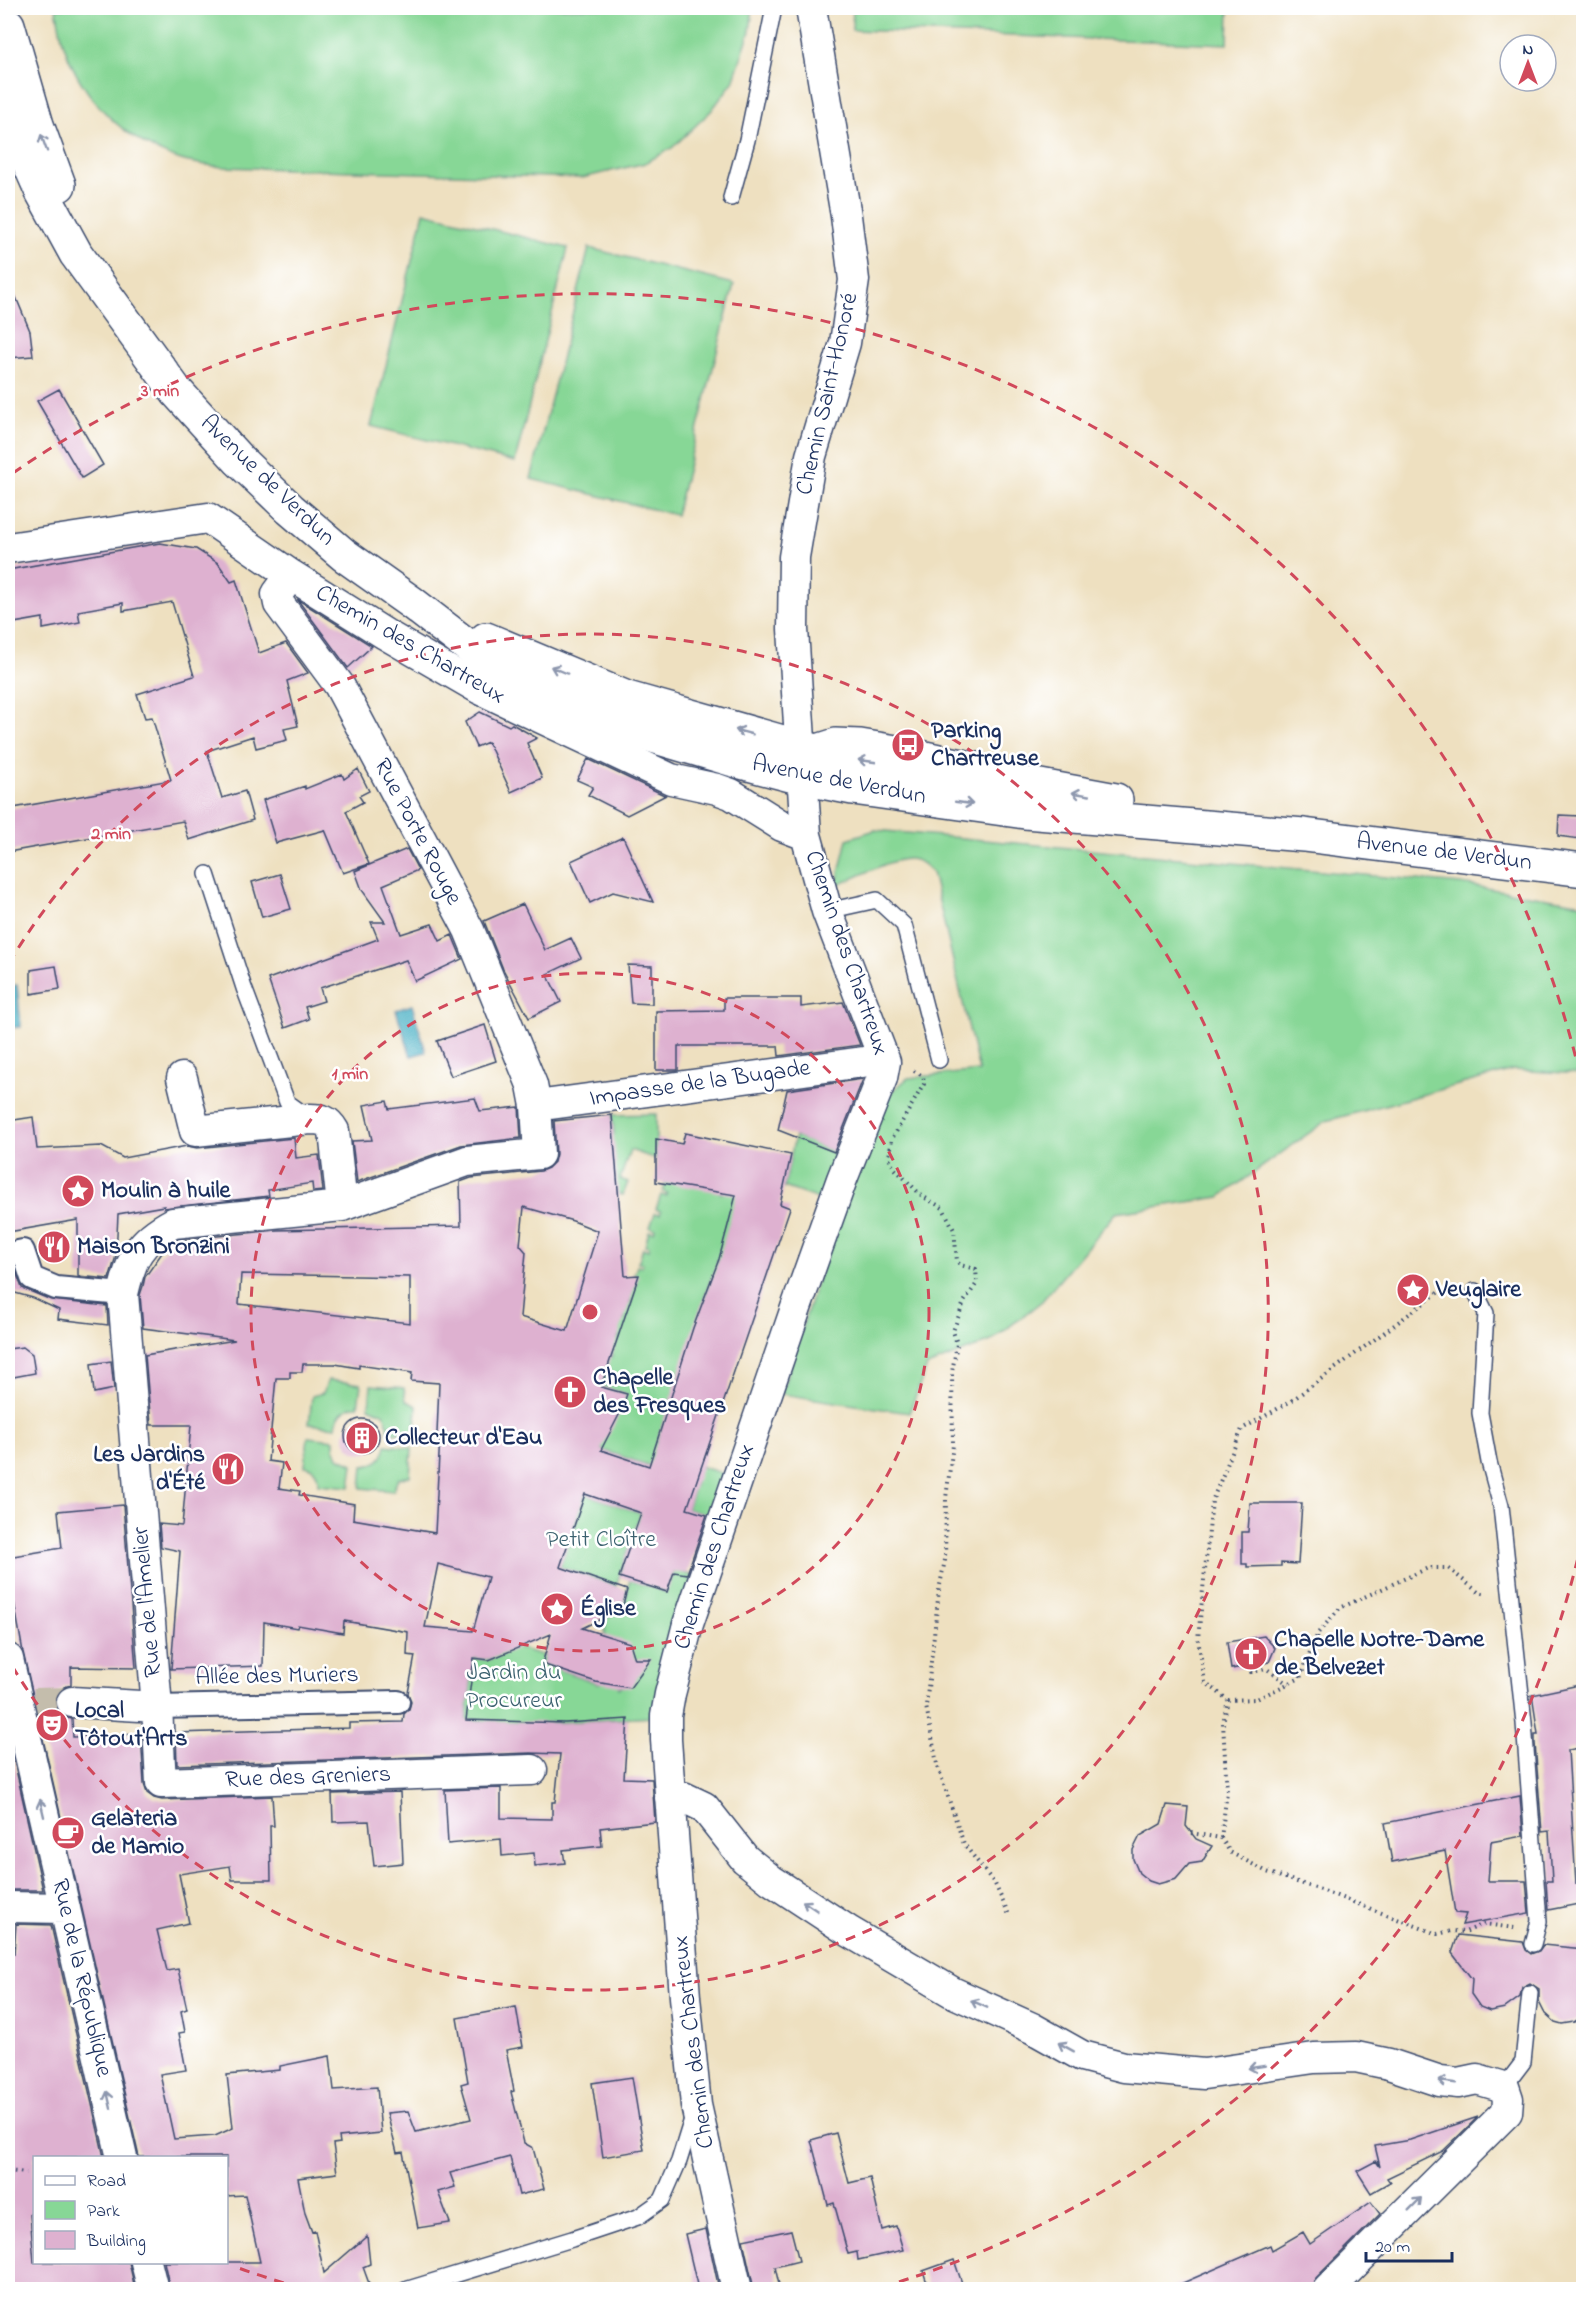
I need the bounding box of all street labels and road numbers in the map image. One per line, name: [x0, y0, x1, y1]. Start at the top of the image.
street label: Chemin Saint-Honoré: [788, 289, 868, 499]
street label: Avenue de Verdun: [191, 407, 343, 555]
street label: Chemin des Chartreux: [308, 576, 512, 714]
street label: Avenue de Verdun: [749, 747, 929, 815]
street label: Rue Porte Rouge: [364, 752, 471, 912]
street label: Avenue de Verdun: [1354, 825, 1534, 881]
street label: Chemin des Chartreux: [795, 846, 897, 1060]
street label: Impasse de la Bugade: [587, 1051, 813, 1117]
street label: Chemin des Chartreux: [665, 1440, 765, 1654]
street label: Rue de l'Amelier: [124, 1525, 172, 1679]
street label: Allée des Muriers: [195, 1658, 359, 1696]
street label: Rue des Greniers: [224, 1758, 392, 1798]
street label: Rue de la République: [41, 1875, 121, 2081]
street label: Chemin des Chartreux: [664, 1934, 724, 2150]

